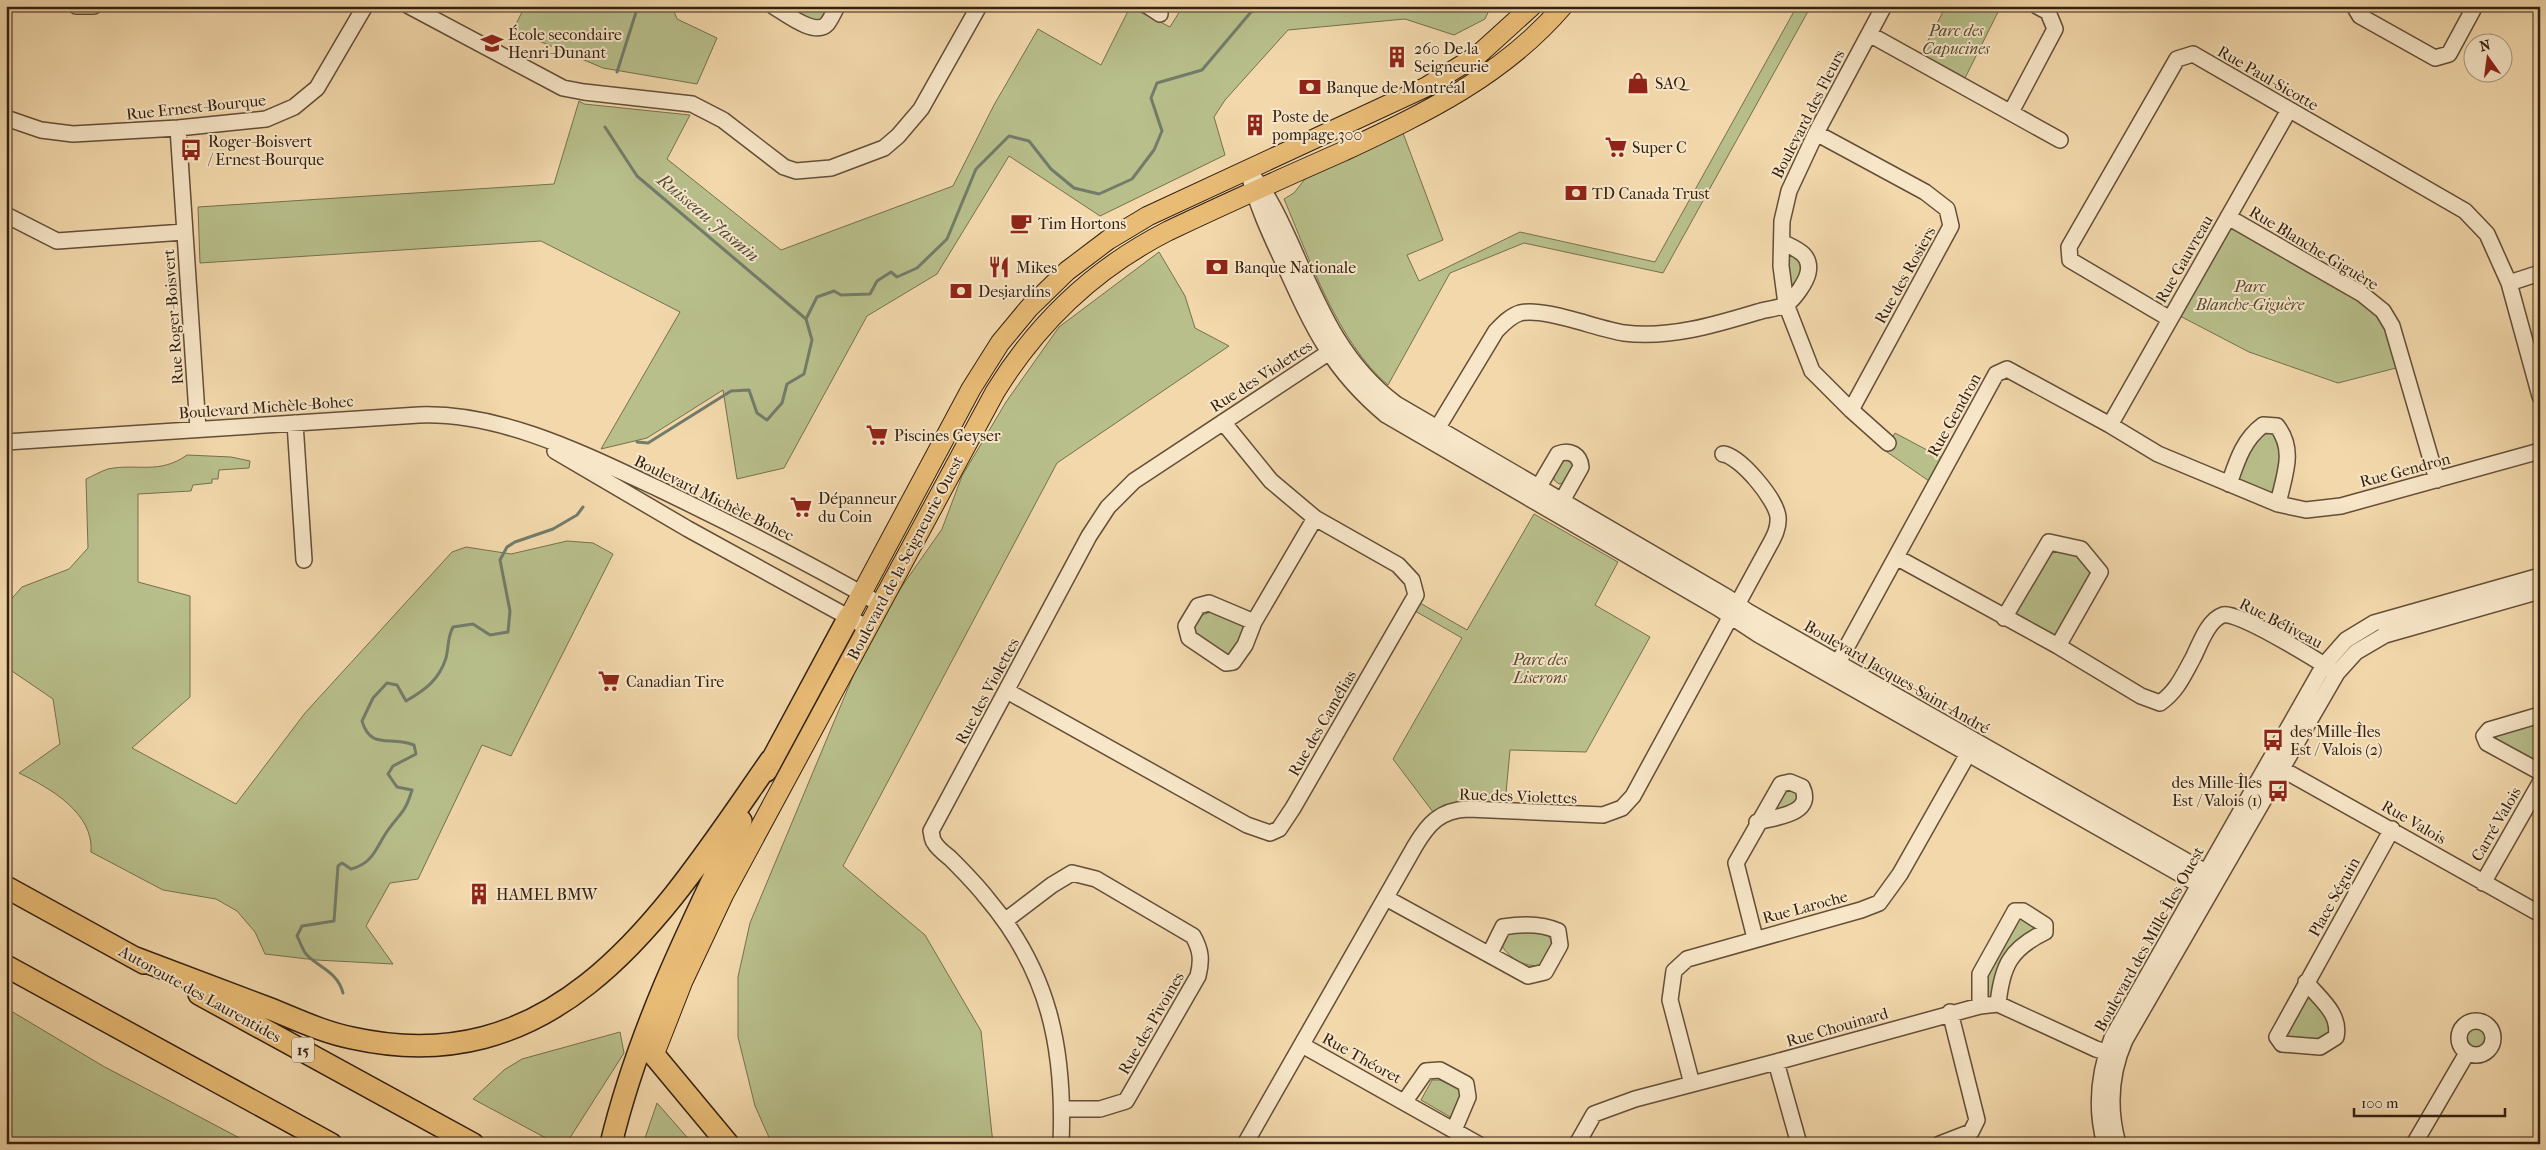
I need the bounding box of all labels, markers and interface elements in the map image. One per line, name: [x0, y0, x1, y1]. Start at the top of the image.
park label: Parc des Capucines: [1922, 21, 1991, 58]
place label: École secondaire Henri-Dunant: [508, 24, 622, 62]
school or university icon: École secondaire Henri-Dunant: [479, 30, 505, 56]
north arrow: [2464, 32, 2514, 82]
text: N: [2478, 36, 2493, 55]
place label: 260 De la Seigneurie: [1414, 39, 1489, 76]
street label: Rue Paul-Sicotte: [2214, 41, 2322, 115]
building icon: 260 De la Seigneurie: [1384, 44, 1410, 70]
street label: Boulevard des Fleurs: [1767, 46, 1849, 182]
shop icon: SAQ: [1625, 70, 1651, 96]
bank icon: Banque de Montréal: [1297, 74, 1323, 100]
place label: SAQ: [1655, 74, 1691, 93]
place label: Banque de Montréal: [1326, 78, 1466, 97]
street label: Rue Ernest-Bourque: [125, 90, 267, 124]
place label: Poste de pompage 300: [1271, 107, 1362, 144]
building icon: Poste de pompage 300: [1242, 112, 1268, 138]
place label: Roger-Boisvert / Ernest-Bourque: [207, 132, 324, 169]
supermarket icon: Super C: [1603, 134, 1629, 160]
bus stop icon: Roger-Boisvert / Ernest-Bourque: [178, 137, 204, 163]
place label: Super C: [1632, 138, 1687, 157]
water label: Ruisseau Jasmin: [652, 169, 763, 267]
bank icon: TD Canada Trust: [1563, 180, 1589, 206]
place label: TD Canada Trust: [1592, 184, 1710, 203]
street label: Rue Blanche-Giguère: [2246, 202, 2382, 294]
cafe icon: Tim Hortons: [1008, 210, 1034, 236]
street label: Rue Gauvreau: [2151, 212, 2217, 306]
place label: Tim Hortons: [1038, 214, 1126, 233]
street label: Rue des Rosiers: [1870, 223, 1940, 327]
street label: Rue Roger-Boisvert: [159, 248, 187, 385]
restaurant icon: Mikes: [986, 254, 1012, 280]
bank icon: Banque Nationale: [1204, 254, 1230, 280]
place label: Mikes: [1016, 258, 1057, 277]
place label: Banque Nationale: [1234, 258, 1356, 277]
park label: Parc Blanche-Giguère: [2195, 277, 2305, 314]
bank icon: Desjardins: [948, 278, 974, 304]
place label: Desjardins: [978, 282, 1051, 301]
street label: Rue des Violettes: [1206, 336, 1316, 416]
street label: Rue Gendron: [1923, 369, 1985, 460]
street label: Boulevard Michèle-Bohec: [178, 391, 354, 423]
supermarket icon: Piscines Geyser: [864, 422, 890, 448]
place label: Piscines Geyser: [894, 426, 1001, 445]
street label: Rue Gendron: [2358, 449, 2453, 491]
street label: Boulevard Michèle-Bohec: [631, 451, 797, 545]
street label: Boulevard de la Seigneurie Ouest: [843, 452, 967, 663]
place label: Dépanneur du Coin: [818, 489, 897, 526]
supermarket icon: Dépanneur du Coin: [788, 494, 814, 520]
street label: Rue Béliveau: [2236, 594, 2326, 652]
street label: Boulevard Jacques-Saint-André: [1801, 616, 1993, 738]
street label: Rue des Violettes: [951, 634, 1023, 748]
park label: Parc des Liserons: [1512, 650, 1568, 687]
street label: Rue des Camélias: [1284, 666, 1360, 779]
supermarket icon: Canadian Tire: [596, 668, 622, 694]
place label: Canadian Tire: [626, 672, 724, 691]
place label: des Mille-Îles Est / Valois (2): [2290, 721, 2382, 759]
bus stop icon: des Mille-Îles Est / Valois (2): [2260, 727, 2286, 753]
place label: des Mille-Îles Est / Valois (1): [2172, 772, 2262, 810]
bus stop icon: des Mille-Îles Est / Valois (1): [2265, 778, 2291, 804]
street label: Carré Valois: [2467, 783, 2525, 865]
street label: Rue des Violettes: [1459, 784, 1577, 808]
street label: Rue Valois: [2378, 796, 2450, 848]
street label: Boulevard des Mille-Îles Ouest: [2089, 842, 2208, 1035]
street label: Place Séguin: [2304, 853, 2364, 940]
building icon: HAMEL BMW: [466, 881, 492, 907]
place label: HAMEL BMW: [496, 885, 599, 904]
street label: Rue Laroche: [1760, 886, 1850, 927]
street label: Autoroute des Laurentides: [115, 941, 284, 1047]
street label: Rue des Pivoines: [1114, 968, 1188, 1078]
street label: Rue Chouinard: [1784, 1003, 1890, 1051]
street label: Rue Théoret: [1319, 1028, 1405, 1088]
road number: 15: [292, 1038, 314, 1062]
scale bar: [2354, 1085, 2505, 1117]
text: 100 m: [2361, 1094, 2399, 1112]

